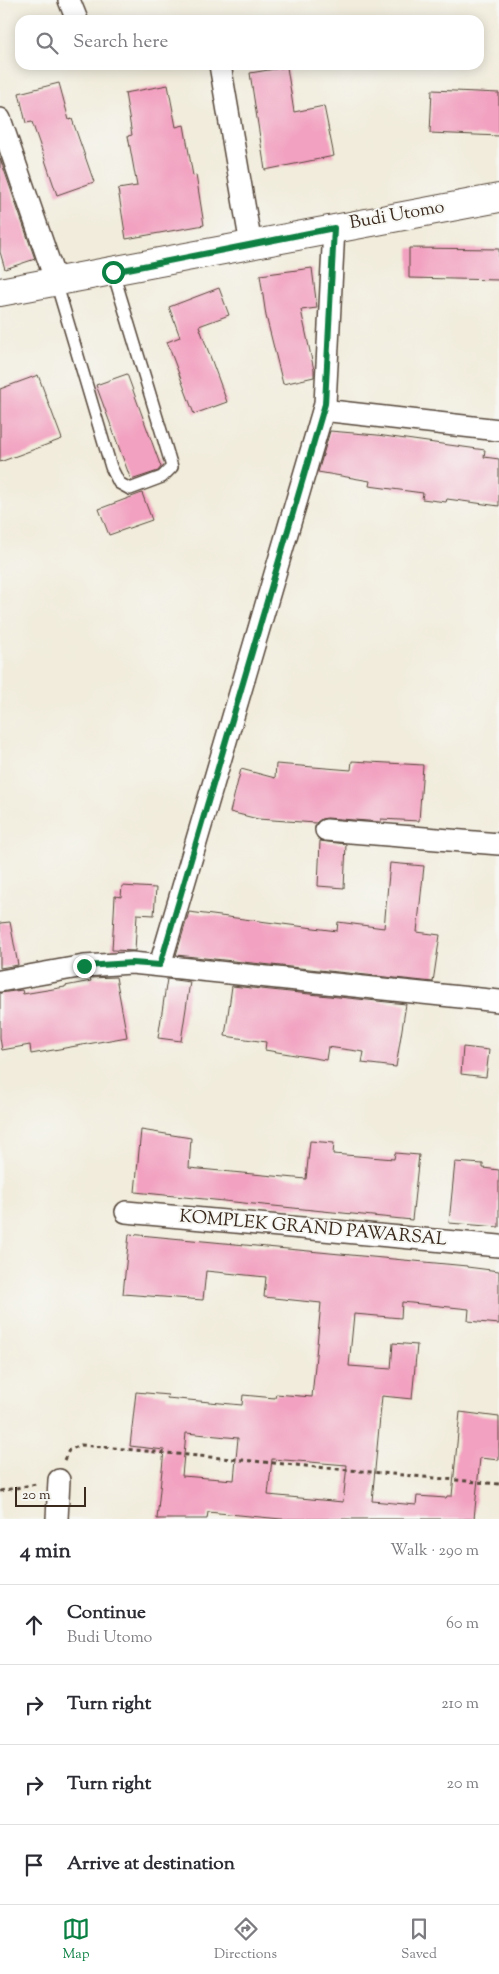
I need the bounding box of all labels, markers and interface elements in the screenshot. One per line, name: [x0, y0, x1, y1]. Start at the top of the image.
search box: [15, 15, 484, 70]
icon: search: [33, 29, 61, 57]
text: Search here: [73, 29, 168, 56]
street label: Budi Utomo: [347, 195, 447, 237]
route start: [102, 261, 125, 284]
route end: [73, 955, 96, 978]
street label: KOMPLEK GRAND PAWARSAL: [178, 1204, 448, 1254]
scale bar: [15, 1484, 86, 1507]
text: 20 m: [22, 1486, 51, 1506]
text: 4 min: [20, 1537, 71, 1567]
text: Walk · 290 m: [390, 1540, 479, 1563]
text: Continue: [67, 1600, 146, 1627]
icon: ahead: [20, 1611, 48, 1639]
text: 60 m: [446, 1613, 479, 1636]
text: Budi Utomo: [67, 1627, 152, 1650]
icon: right: [20, 1691, 48, 1719]
text: Turn right: [67, 1691, 151, 1718]
text: 210 m: [441, 1693, 479, 1716]
icon: right: [20, 1771, 48, 1799]
text: Turn right: [67, 1771, 151, 1798]
text: 20 m: [446, 1773, 479, 1796]
icon: arrive: [20, 1851, 48, 1879]
text: Arrive at destination: [67, 1851, 235, 1878]
tab: Map: [62, 1915, 90, 1965]
tab: Directions: [214, 1915, 277, 1965]
tab: Saved: [401, 1915, 437, 1965]

